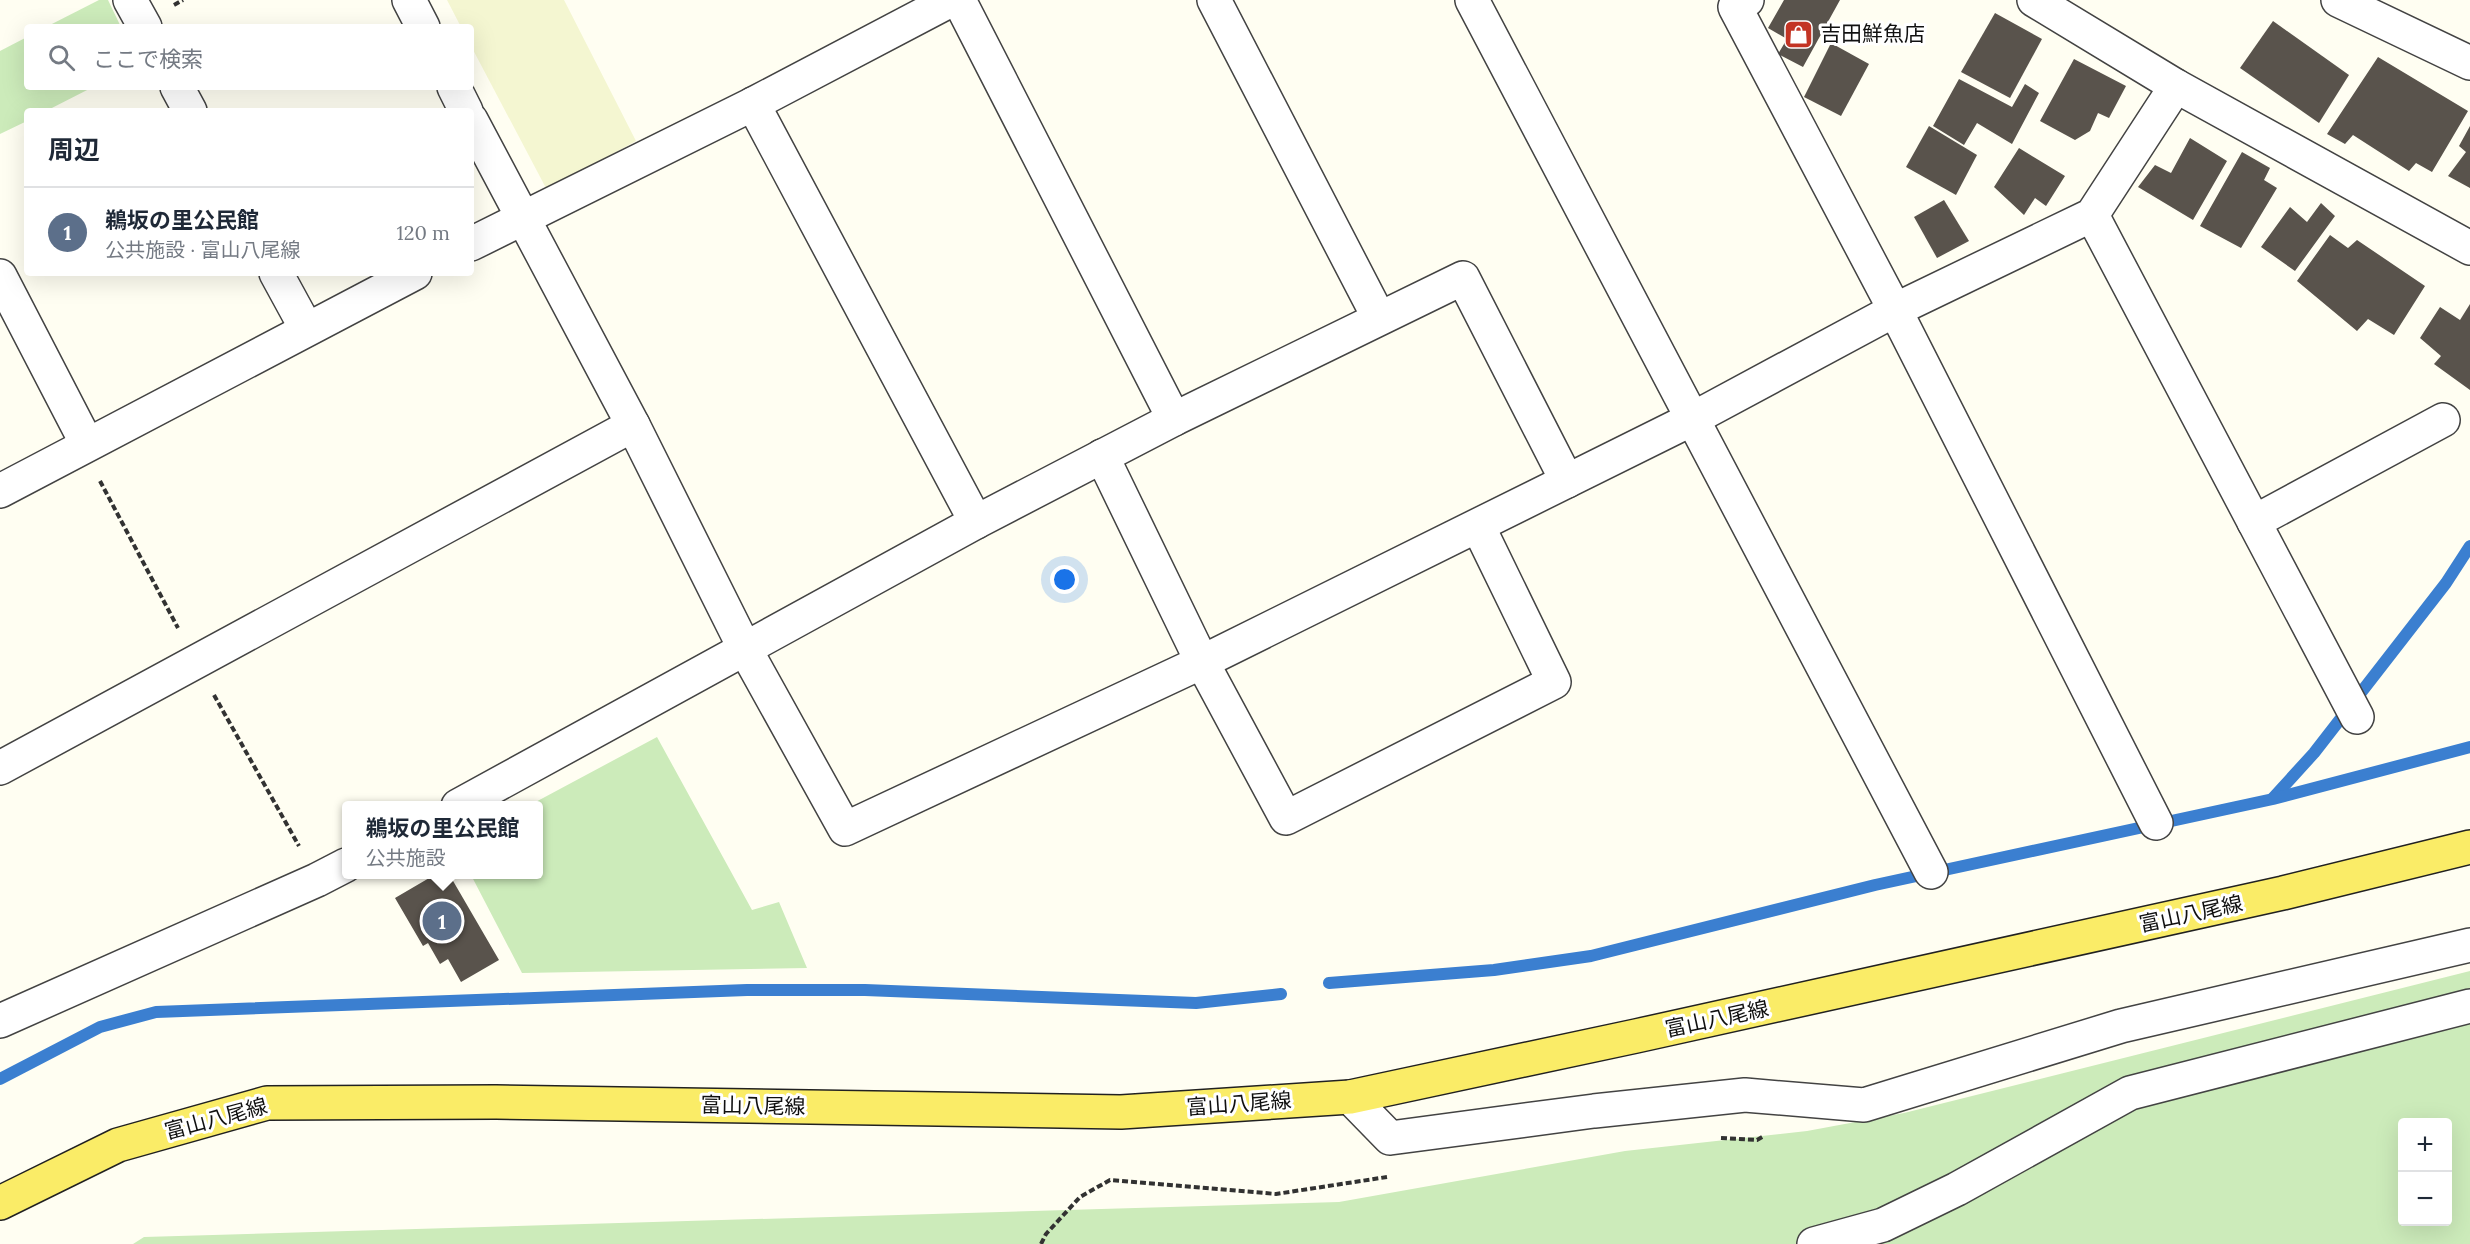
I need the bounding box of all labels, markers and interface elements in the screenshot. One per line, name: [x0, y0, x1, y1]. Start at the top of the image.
shop icon: 吉田鮮魚店: [1783, 18, 1815, 50]
place label: 吉田鮮魚店: [1820, 20, 1925, 47]
search box: [24, 24, 474, 90]
icon: search: [45, 41, 78, 74]
text: ここで検索: [93, 45, 203, 73]
text: 周辺: [48, 133, 100, 166]
text: 鵜坂の里公民館: [105, 206, 259, 234]
text: 1: [63, 220, 72, 245]
text: 120 m: [396, 220, 450, 245]
text: 公共施設 · 富山八尾線: [105, 237, 301, 262]
your location: [1050, 565, 1079, 594]
popup: [342, 801, 543, 879]
text: 鵜坂の里公民館: [365, 814, 520, 842]
text: 公共施設: [365, 845, 445, 870]
street label: 富山八尾線: [2137, 889, 2245, 938]
pin: 1: [422, 898, 462, 944]
street label: 富山八尾線: [1663, 994, 1771, 1043]
street label: 富山八尾線: [1186, 1086, 1292, 1121]
street label: 富山八尾線: [700, 1091, 806, 1120]
street label: 富山八尾線: [162, 1092, 270, 1145]
map controls: [2398, 1118, 2452, 1226]
button: +: [2398, 1118, 2452, 1172]
button: −: [2398, 1172, 2452, 1226]

